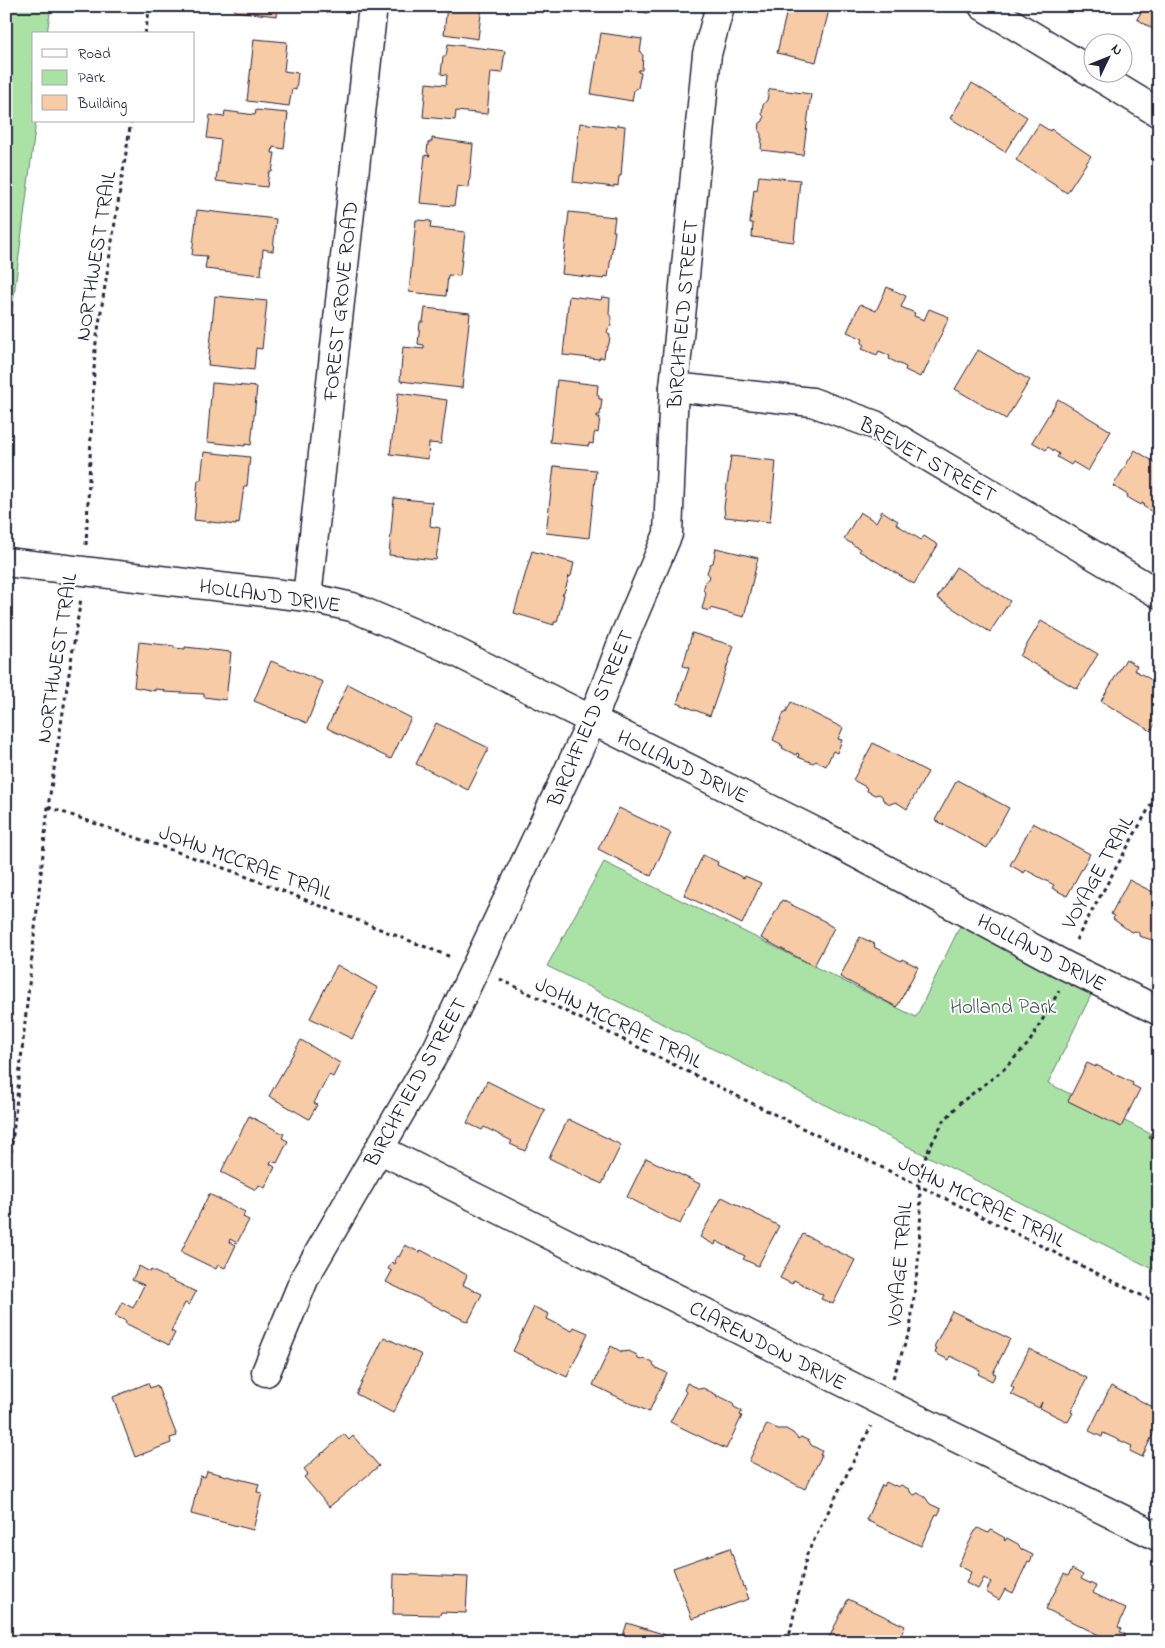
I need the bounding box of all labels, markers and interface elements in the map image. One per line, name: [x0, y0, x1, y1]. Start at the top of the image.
legend: [32, 32, 195, 122]
north arrow: [1082, 32, 1132, 82]
text: N: [1106, 40, 1127, 61]
text: Road: [78, 43, 111, 65]
text: Park: [78, 67, 106, 89]
text: Building: [77, 93, 127, 116]
street label: NORTHWEST TRAIL: [69, 169, 125, 343]
street label: FOREST GROVE ROAD: [317, 200, 367, 403]
street label: BIRCHFIELD STREET: [661, 219, 707, 411]
street label: BREVET STREET: [852, 410, 1001, 511]
street label: NORTHWEST TRAIL: [30, 571, 86, 745]
street label: HOLLAND DRIVE: [197, 572, 342, 622]
street label: BIRCHFIELD STREET: [541, 626, 643, 813]
street label: HOLLAND DRIVE: [611, 723, 753, 813]
street label: VOYAGE TRAIL: [1055, 811, 1142, 936]
street label: JOHN MCCRAE TRAIL: [154, 819, 336, 909]
street label: HOLLAND DRIVE: [971, 907, 1111, 1000]
street label: JOHN MCCRAE TRAIL: [529, 970, 707, 1077]
street label: BIRCHFIELD STREET: [357, 993, 476, 1174]
park label: Holland Park: [950, 993, 1057, 1023]
street label: JOHN MCCRAE TRAIL: [892, 1149, 1070, 1256]
street label: VOYAGE TRAIL: [881, 1200, 921, 1329]
street label: CLARENDON DRIVE: [683, 1294, 851, 1399]

